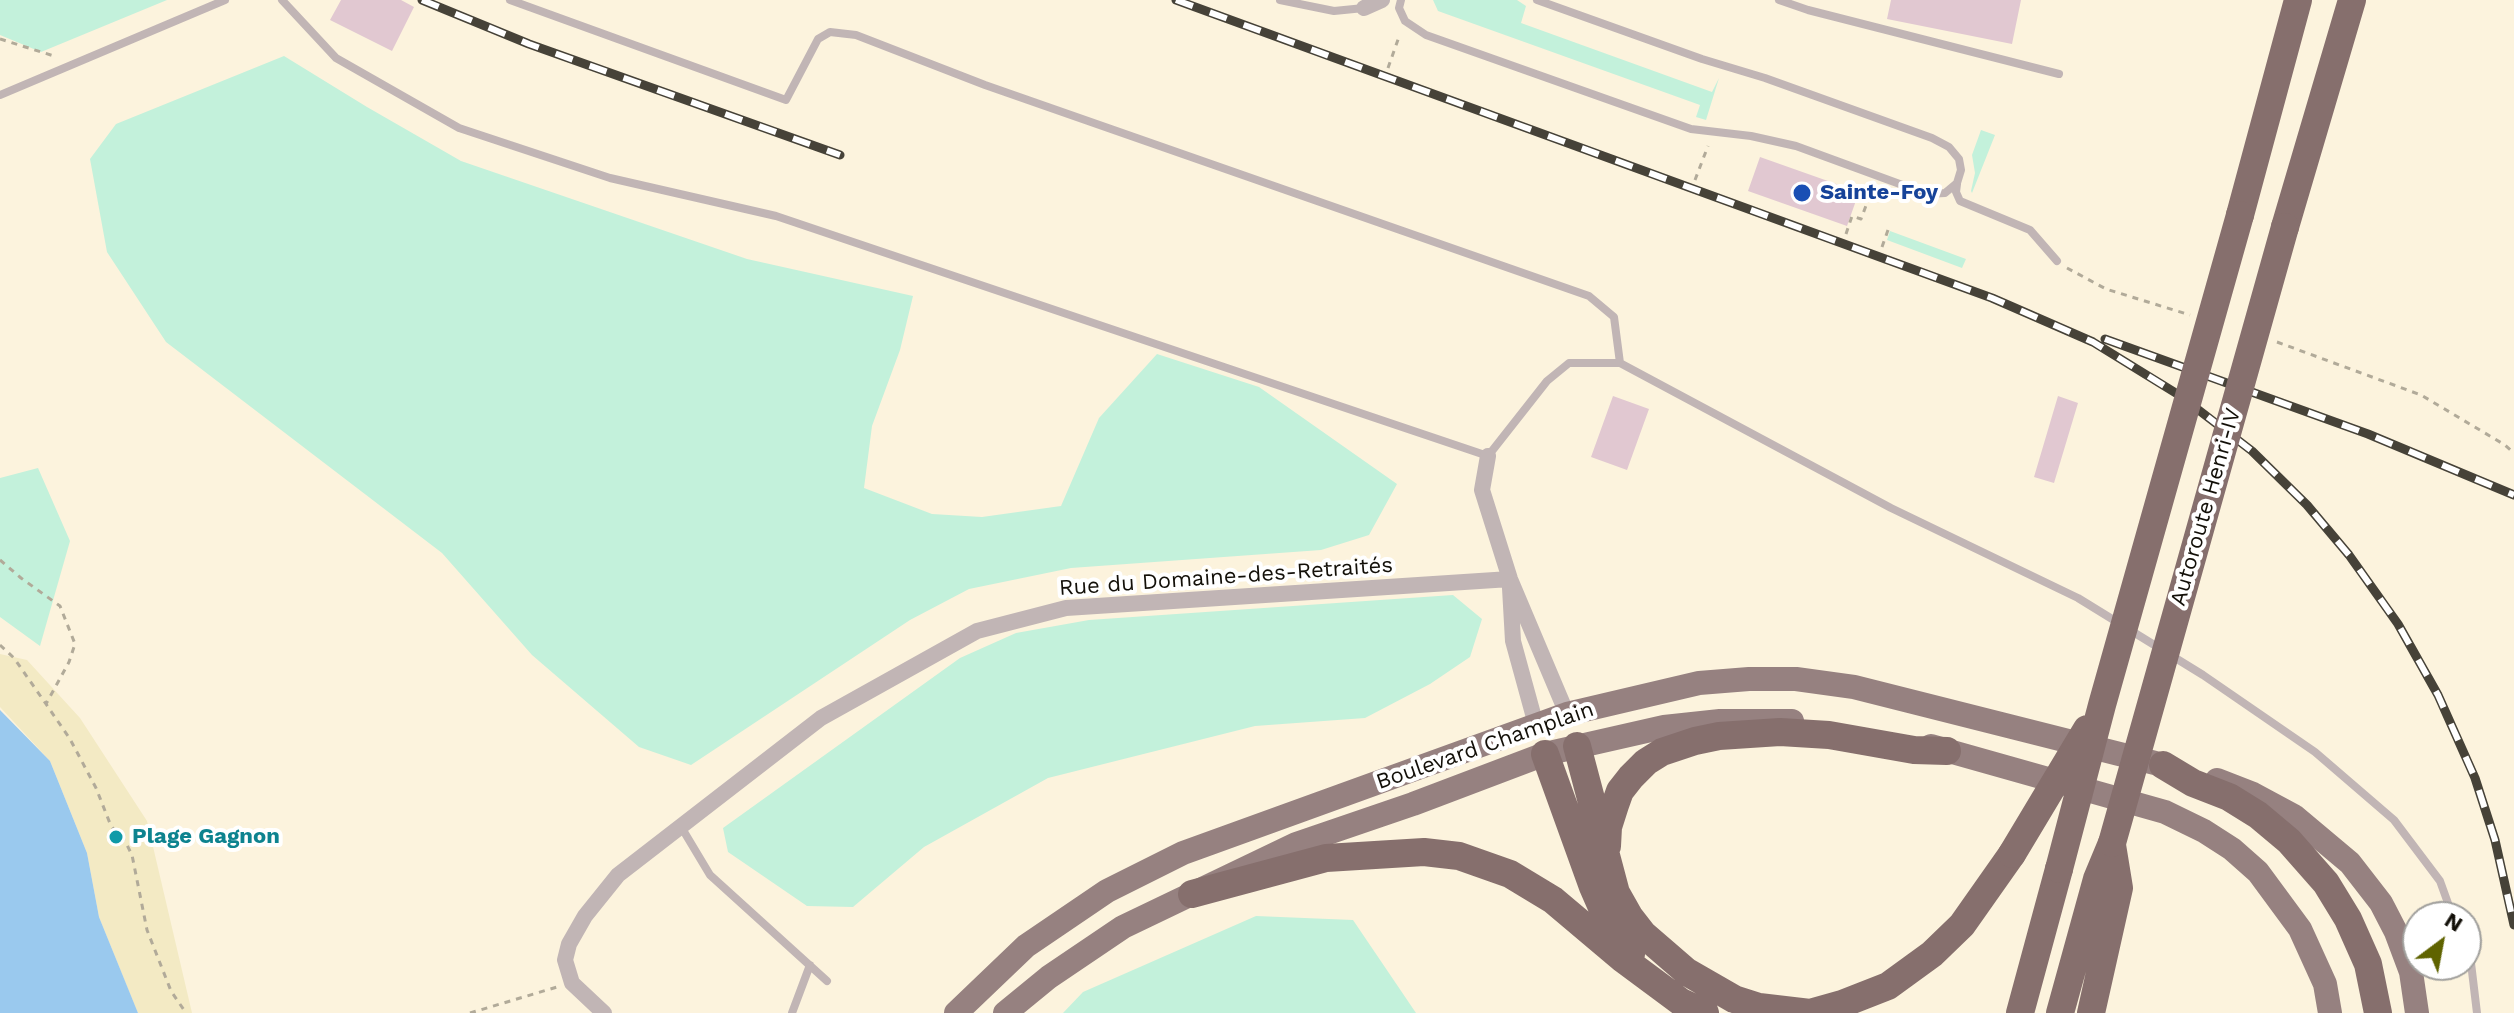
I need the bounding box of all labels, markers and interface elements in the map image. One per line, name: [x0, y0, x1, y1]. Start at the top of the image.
place label: Sainte-Foy: [1820, 180, 1938, 206]
marker: Sainte-Foy: [1791, 182, 1813, 204]
street label: Autoroute Henri-IV: [2165, 405, 2247, 609]
street label: Rue du Domaine-des-Retraités: [1058, 552, 1394, 602]
street label: Boulevard Champlain: [1373, 696, 1597, 796]
place label: Plage Gagnon: [132, 824, 280, 850]
marker: Plage Gagnon: [107, 828, 125, 846]
north arrow: [2402, 901, 2482, 981]
text: N: [2440, 907, 2467, 937]

